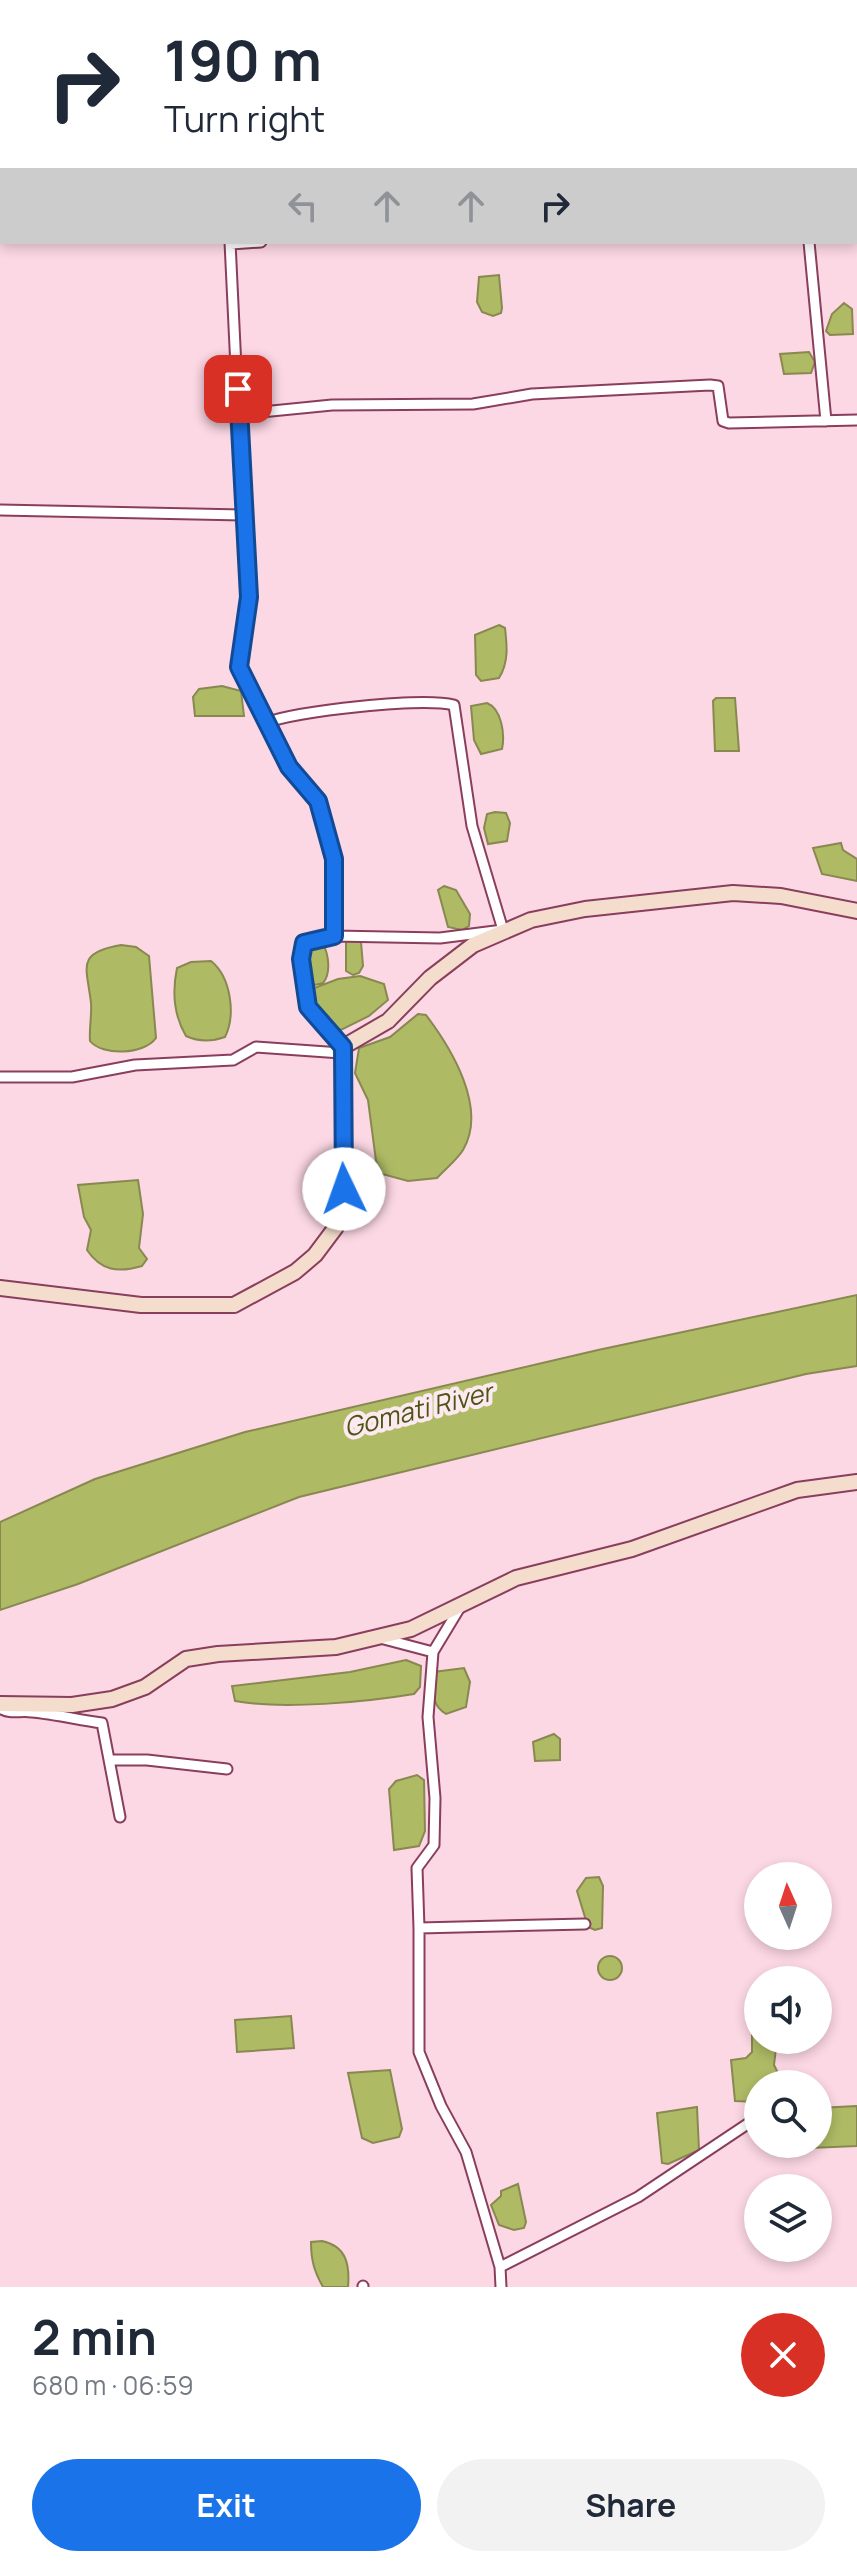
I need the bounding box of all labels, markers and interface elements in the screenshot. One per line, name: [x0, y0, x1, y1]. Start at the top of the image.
text: 190 m: [164, 21, 322, 98]
icon: right: [32, 32, 136, 136]
text: Turn right: [164, 94, 325, 143]
icon: left: [281, 184, 325, 228]
icon: ahead: [365, 184, 409, 228]
icon: ahead: [449, 184, 493, 228]
icon: right: [533, 184, 577, 228]
pin: [204, 355, 272, 423]
icon: arrive: [216, 367, 260, 411]
position arrow: [302, 1147, 386, 1231]
water label: Gomati River: [340, 1372, 499, 1445]
north arrow: [744, 1862, 832, 1950]
map controls: [744, 1862, 832, 2262]
button: sound: [744, 1966, 832, 2054]
button: search: [744, 2070, 832, 2158]
button: layers: [744, 2174, 832, 2262]
text: 2 min: [32, 2304, 157, 2369]
button: close: [741, 2313, 825, 2397]
text: 680 m · 06:59: [32, 2367, 194, 2403]
button: Exit: [32, 2459, 421, 2551]
button: Share: [437, 2459, 825, 2551]

